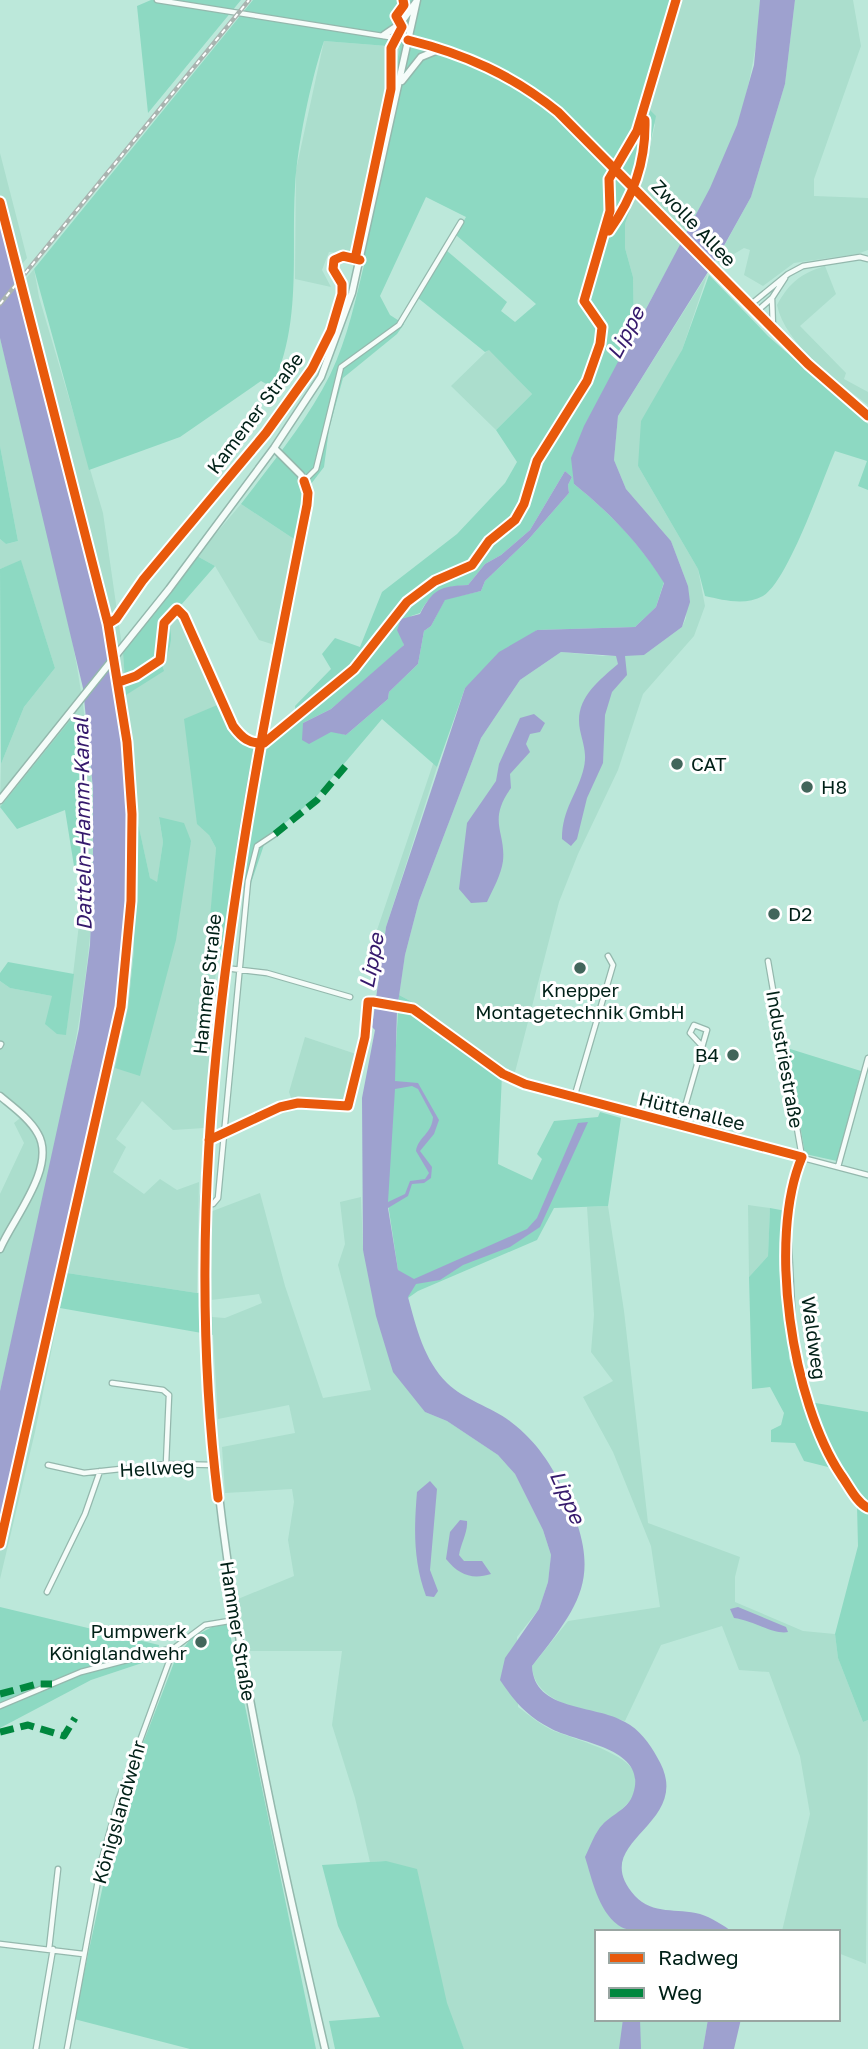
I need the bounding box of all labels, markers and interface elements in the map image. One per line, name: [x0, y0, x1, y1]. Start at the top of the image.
street label: Zwolle Allee: [647, 174, 741, 271]
water label: Lippe: [601, 300, 651, 363]
street label: Kamener Straße: [202, 348, 308, 478]
water label: Datteln-Hamm-Kanal: [67, 716, 97, 931]
place label: CAT: [691, 752, 727, 775]
marker: CAT: [669, 756, 685, 772]
place label: H8: [821, 775, 847, 798]
marker: H8: [799, 779, 815, 795]
place label: D2: [788, 902, 812, 925]
marker: D2: [766, 906, 782, 922]
street label: Hammer Straße: [188, 912, 225, 1055]
water label: Lippe: [353, 929, 389, 991]
marker: Knepper Montagetechnik GmbH: [572, 960, 588, 976]
place label: Knepper Montagetechnik GmbH: [475, 978, 685, 1023]
street label: Industriestraße: [762, 988, 809, 1130]
place label: B4: [695, 1043, 719, 1066]
marker: B4: [725, 1047, 741, 1063]
street label: Hüttenallee: [637, 1086, 747, 1135]
street label: Waldweg: [797, 1295, 832, 1381]
street label: Hellweg: [119, 1454, 195, 1481]
water label: Lippe: [545, 1466, 592, 1529]
street label: Hammer Straße: [216, 1559, 261, 1703]
place label: Pumpwerk Königlandwehr: [49, 1619, 188, 1664]
marker: Pumpwerk Königlandwehr: [193, 1634, 209, 1650]
street label: Königslandwehr: [87, 1737, 150, 1886]
legend: [595, 1930, 840, 2021]
text: Radweg: [658, 1944, 739, 1970]
text: Weg: [658, 1979, 702, 2005]

